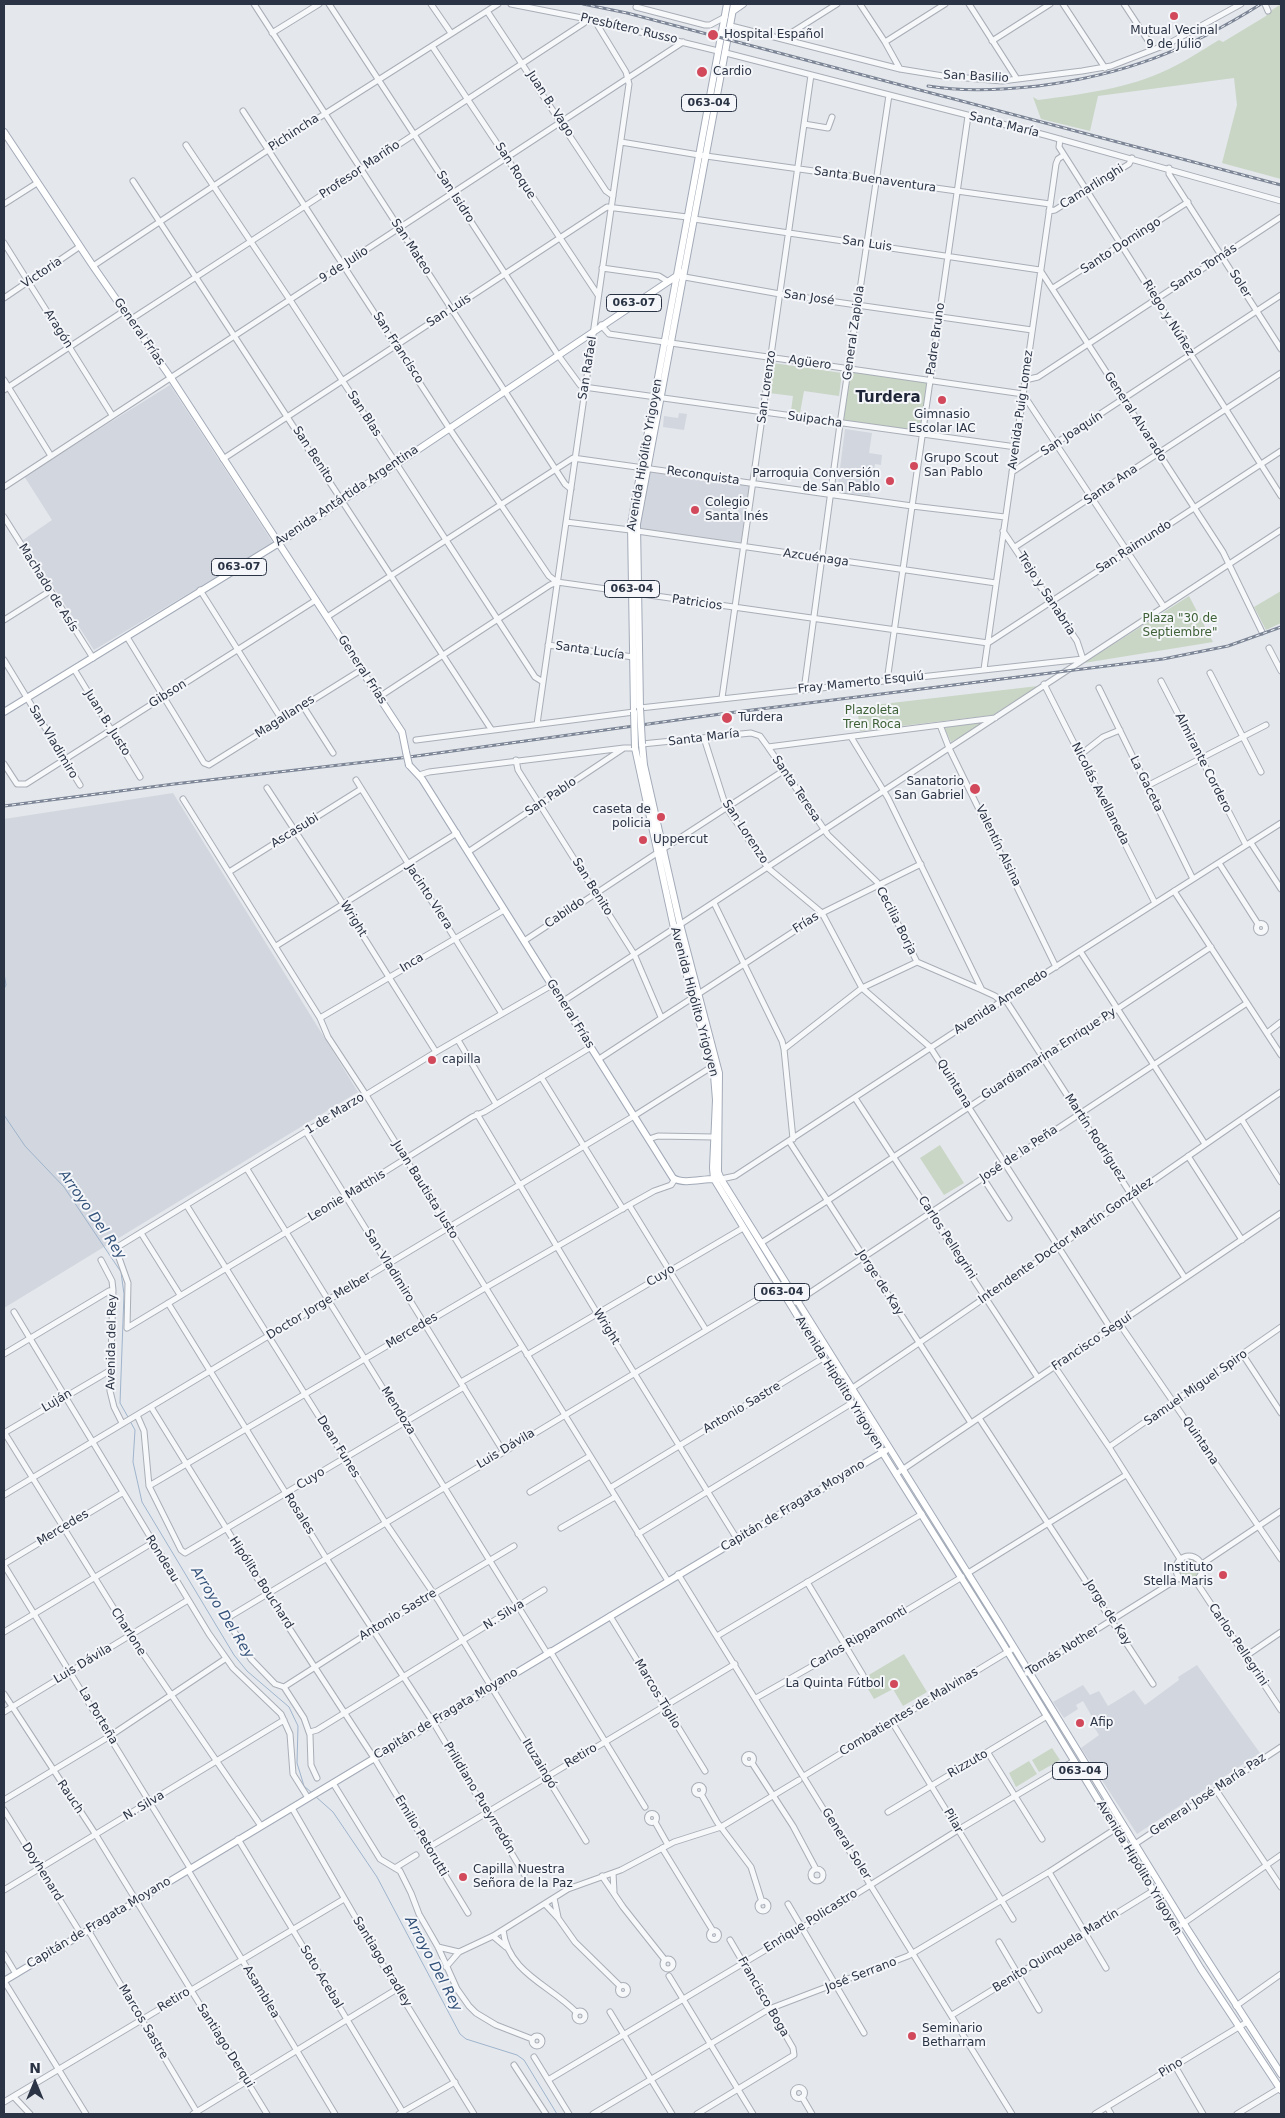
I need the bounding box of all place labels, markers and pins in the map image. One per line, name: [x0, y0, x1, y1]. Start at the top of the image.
marker: Mutual Vecinal 9 de Julio: [1168, 10, 1180, 22]
place label: Mutual Vecinal 9 de Julio: [1130, 24, 1218, 52]
marker: Hospital Español: [706, 28, 720, 42]
place label: Hospital Español: [724, 28, 824, 42]
marker: Cardio: [695, 65, 709, 79]
place label: Cardio: [713, 65, 752, 79]
marker: Gimnasio Escolar IAC: [936, 394, 948, 406]
place label: Gimnasio Escolar IAC: [908, 408, 976, 436]
place label: Grupo Scout San Pablo: [924, 452, 998, 480]
marker: Grupo Scout San Pablo: [908, 460, 920, 472]
place label: Parroquia Conversión de San Pablo: [752, 467, 880, 495]
marker: Parroquia Conversión de San Pablo: [884, 475, 896, 487]
place label: Colegio Santa Inés: [705, 496, 768, 524]
marker: Colegio Santa Inés: [689, 504, 701, 516]
marker: Turdera: [720, 711, 734, 725]
place label: Turdera: [738, 711, 783, 725]
place label: Sanatorio San Gabriel: [894, 775, 964, 803]
marker: Sanatorio San Gabriel: [968, 782, 982, 796]
place label: caseta de policia: [593, 803, 651, 831]
marker: caseta de policia: [655, 811, 667, 823]
place label: Uppercut: [653, 833, 708, 847]
marker: Uppercut: [637, 834, 649, 846]
place label: capilla: [442, 1053, 481, 1067]
marker: capilla: [426, 1054, 438, 1066]
place label: Instituto Stella Maris: [1143, 1561, 1213, 1589]
marker: Instituto Stella Maris: [1217, 1569, 1229, 1581]
place label: La Quinta Fútbol: [785, 1677, 884, 1691]
marker: La Quinta Fútbol: [888, 1678, 900, 1690]
place label: Afip: [1090, 1716, 1113, 1730]
marker: Afip: [1074, 1717, 1086, 1729]
place label: Capilla Nuestra Señora de la Paz: [473, 1863, 573, 1891]
marker: Capilla Nuestra Señora de la Paz: [457, 1871, 469, 1883]
place label: Seminario Betharram: [922, 2022, 986, 2050]
marker: Seminario Betharram: [906, 2030, 918, 2042]

